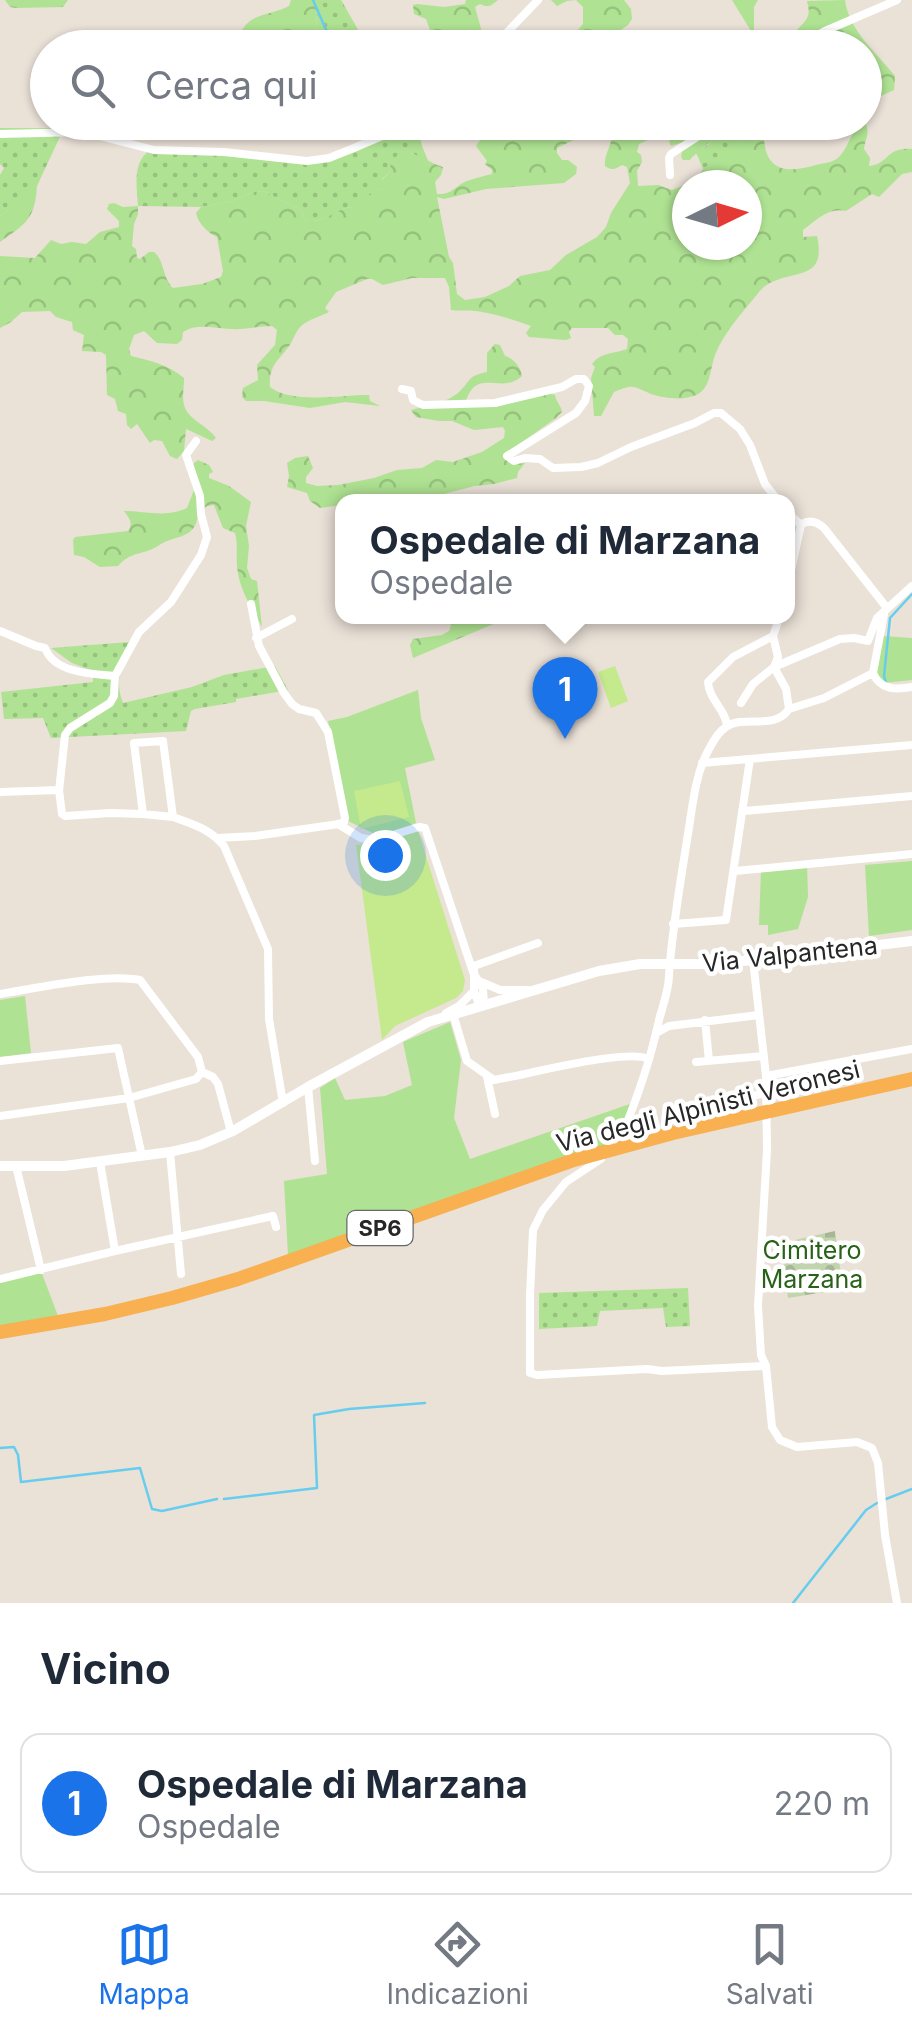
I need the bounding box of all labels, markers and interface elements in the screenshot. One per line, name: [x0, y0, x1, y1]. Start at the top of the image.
search box: [30, 30, 882, 140]
icon: search: [65, 58, 120, 113]
text: Cerca qui: [145, 62, 318, 108]
north arrow: [672, 170, 762, 260]
popup: [335, 494, 795, 624]
text: Ospedale di Marzana: [370, 517, 760, 563]
text: Ospedale: [370, 563, 513, 602]
pin: 1: [532, 656, 598, 739]
your location: [360, 830, 411, 881]
street label: Via Valpantena: [701, 930, 879, 978]
street label: Via degli Alpinisti Veronesi: [553, 1054, 863, 1158]
road number: SP6: [348, 1211, 412, 1245]
park label: Cimitero Marzana: [761, 1235, 863, 1294]
text: Vicino: [40, 1643, 171, 1694]
text: Ospedale di Marzana: [137, 1761, 528, 1807]
text: 1: [68, 1784, 81, 1823]
text: 220 m: [774, 1784, 870, 1823]
text: Ospedale: [137, 1807, 281, 1846]
tab: Mappa: [98, 1917, 190, 2011]
tab: Indicazioni: [387, 1917, 529, 2011]
tab: Salvati: [726, 1917, 814, 2011]

